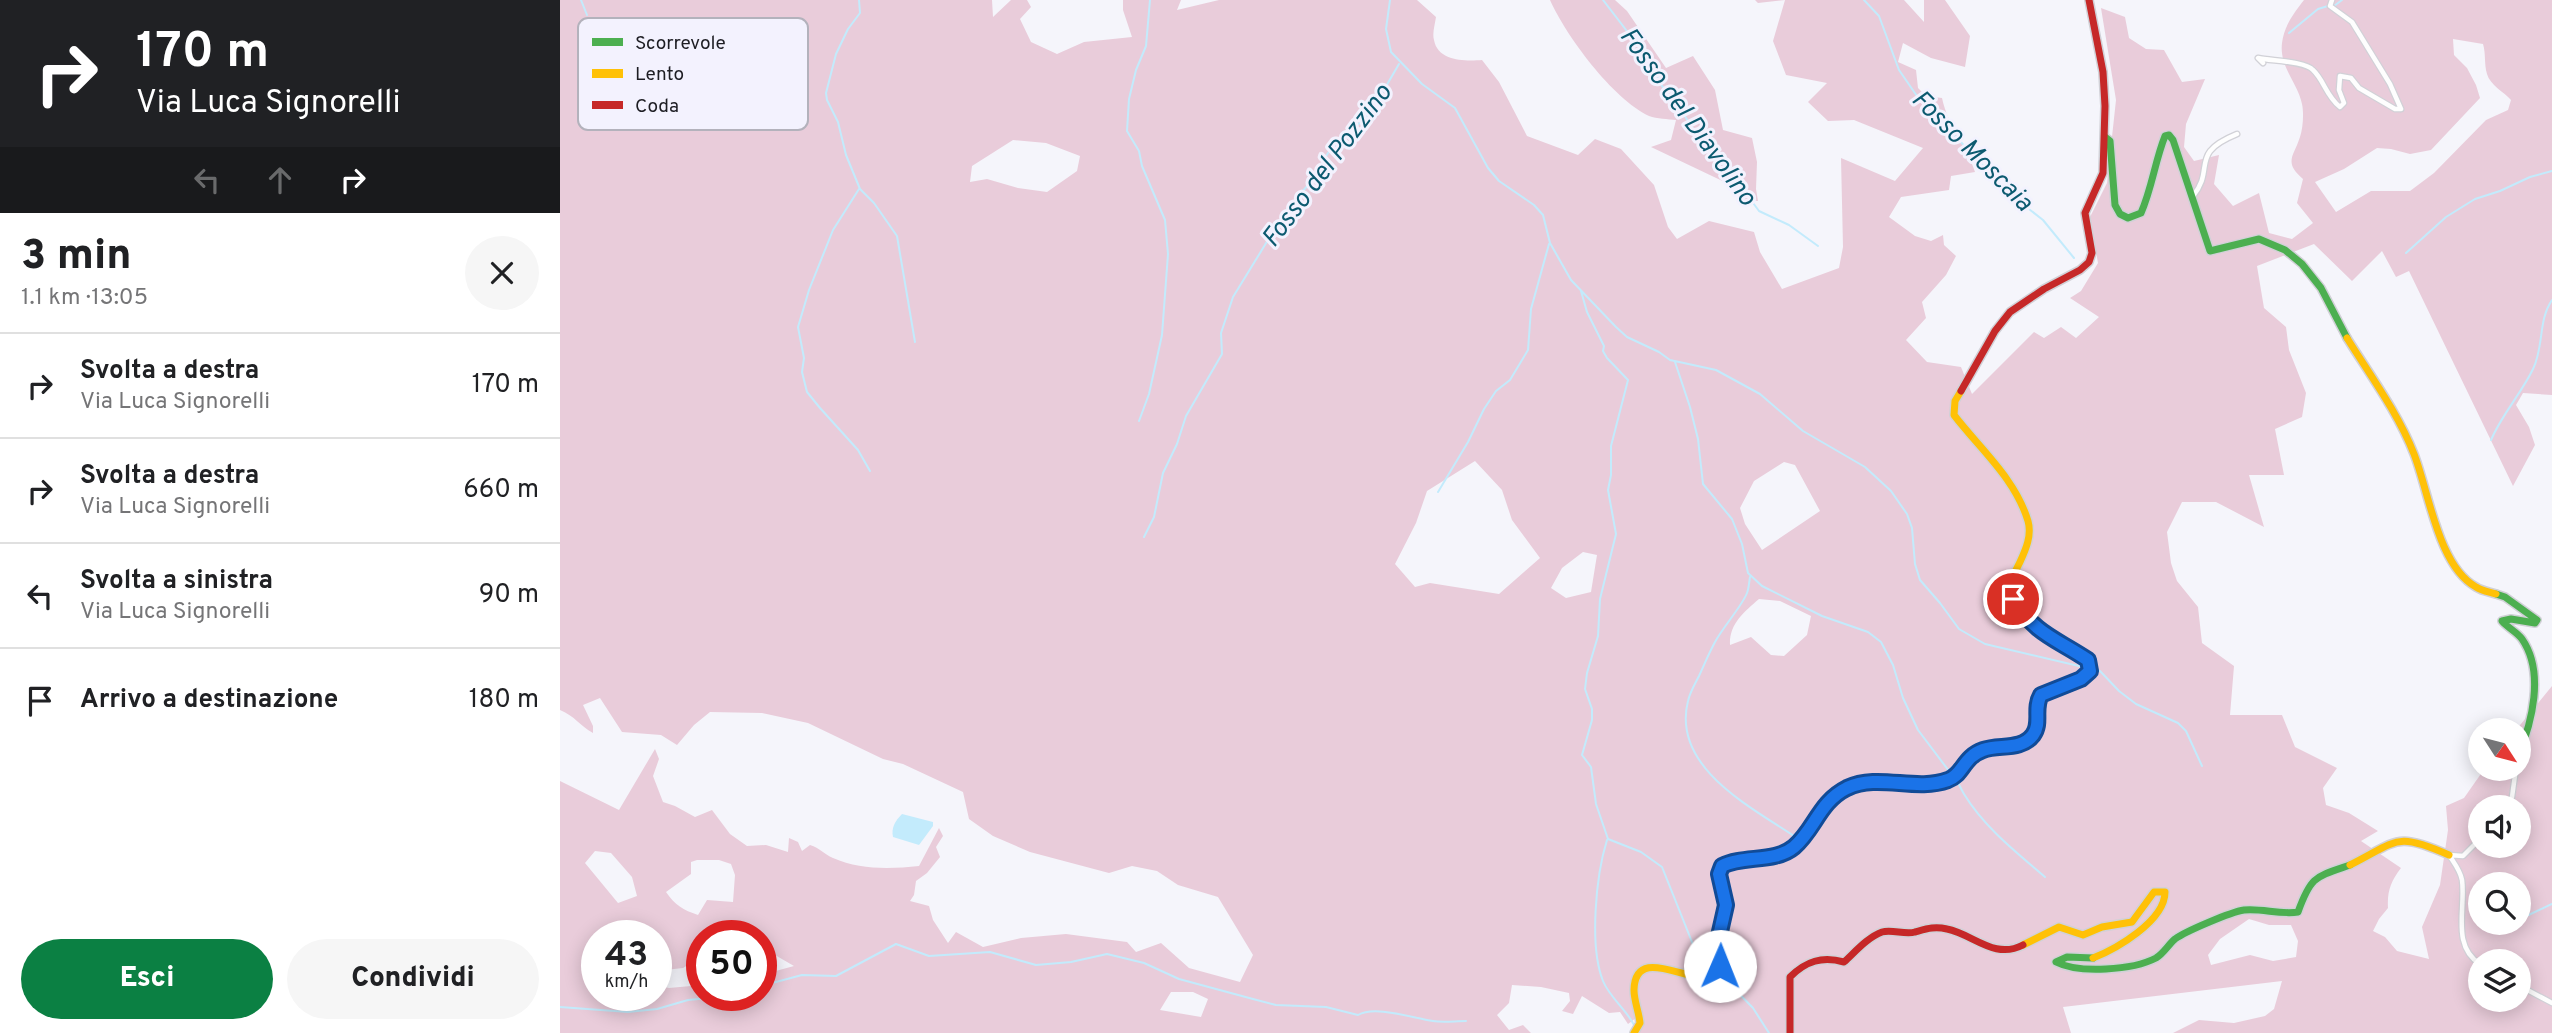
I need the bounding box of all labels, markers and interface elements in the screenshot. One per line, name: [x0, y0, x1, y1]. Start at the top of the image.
legend: [578, 18, 808, 130]
water label: Fosso del Diavolino: [1611, 22, 1763, 213]
text: 170 m: [136, 23, 269, 85]
icon: right: [21, 28, 112, 119]
text: Scorrevole: [635, 32, 726, 56]
text: Lento: [635, 63, 684, 87]
water label: Fosso del Pozzino: [1256, 78, 1400, 255]
text: Via Luca Signorelli: [136, 84, 401, 124]
water label: Fosso Moscaia: [1903, 84, 2039, 220]
text: Coda: [635, 95, 679, 119]
icon: left: [188, 161, 226, 199]
icon: ahead: [261, 161, 299, 199]
icon: right: [334, 161, 372, 199]
text: 3 min: [21, 231, 132, 284]
button: close: [465, 236, 539, 310]
text: 1.1 km · 13:05: [21, 284, 148, 313]
text: Svolta a destra: [80, 355, 259, 388]
icon: right: [21, 367, 59, 405]
text: 170 m: [472, 369, 539, 402]
text: Via Luca Signorelli: [80, 388, 270, 417]
text: Svolta a destra: [80, 460, 259, 493]
icon: right: [21, 472, 59, 510]
text: 660 m: [463, 474, 539, 507]
text: Via Luca Signorelli: [80, 493, 270, 522]
text: Svolta a sinistra: [80, 565, 273, 598]
pin: [1983, 569, 2043, 629]
icon: left: [21, 577, 59, 615]
text: 90 m: [479, 579, 539, 612]
icon: arrive: [1994, 580, 2032, 618]
text: Via Luca Signorelli: [80, 598, 270, 627]
icon: arrive: [21, 682, 59, 720]
text: Arrivo a destinazione: [80, 684, 338, 717]
text: 180 m: [469, 684, 539, 717]
north arrow: [2468, 718, 2530, 780]
map controls: [2468, 718, 2531, 1012]
button: sound: [2468, 795, 2531, 858]
button: search: [2468, 872, 2531, 935]
speed limit sign: 50: [686, 920, 777, 1011]
position arrow: [1683, 929, 1757, 1003]
text: 43: [605, 934, 648, 978]
button: Esci: [21, 939, 273, 1019]
button: Condividi: [287, 939, 539, 1019]
button: layers: [2468, 949, 2531, 1012]
text: km/h: [605, 971, 648, 994]

